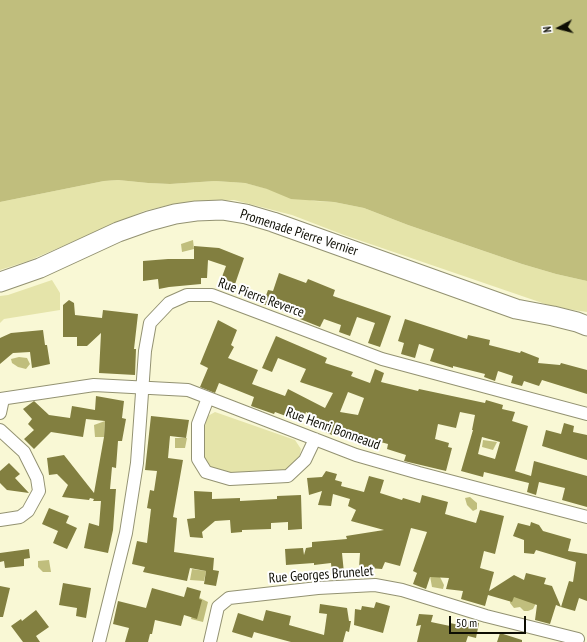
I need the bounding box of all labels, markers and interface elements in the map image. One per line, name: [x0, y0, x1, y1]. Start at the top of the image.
north arrow: [539, 8, 579, 48]
text: N: [540, 26, 554, 33]
street label: Promenade Pierre Vernier: [238, 206, 360, 260]
street label: Rue Pierre Reverce: [216, 275, 306, 321]
street label: Rue Henri Bonneaud: [283, 404, 383, 454]
street label: Rue Georges Brunelet: [268, 563, 374, 587]
scale bar: [451, 608, 528, 634]
text: 50 m: [456, 615, 477, 630]

